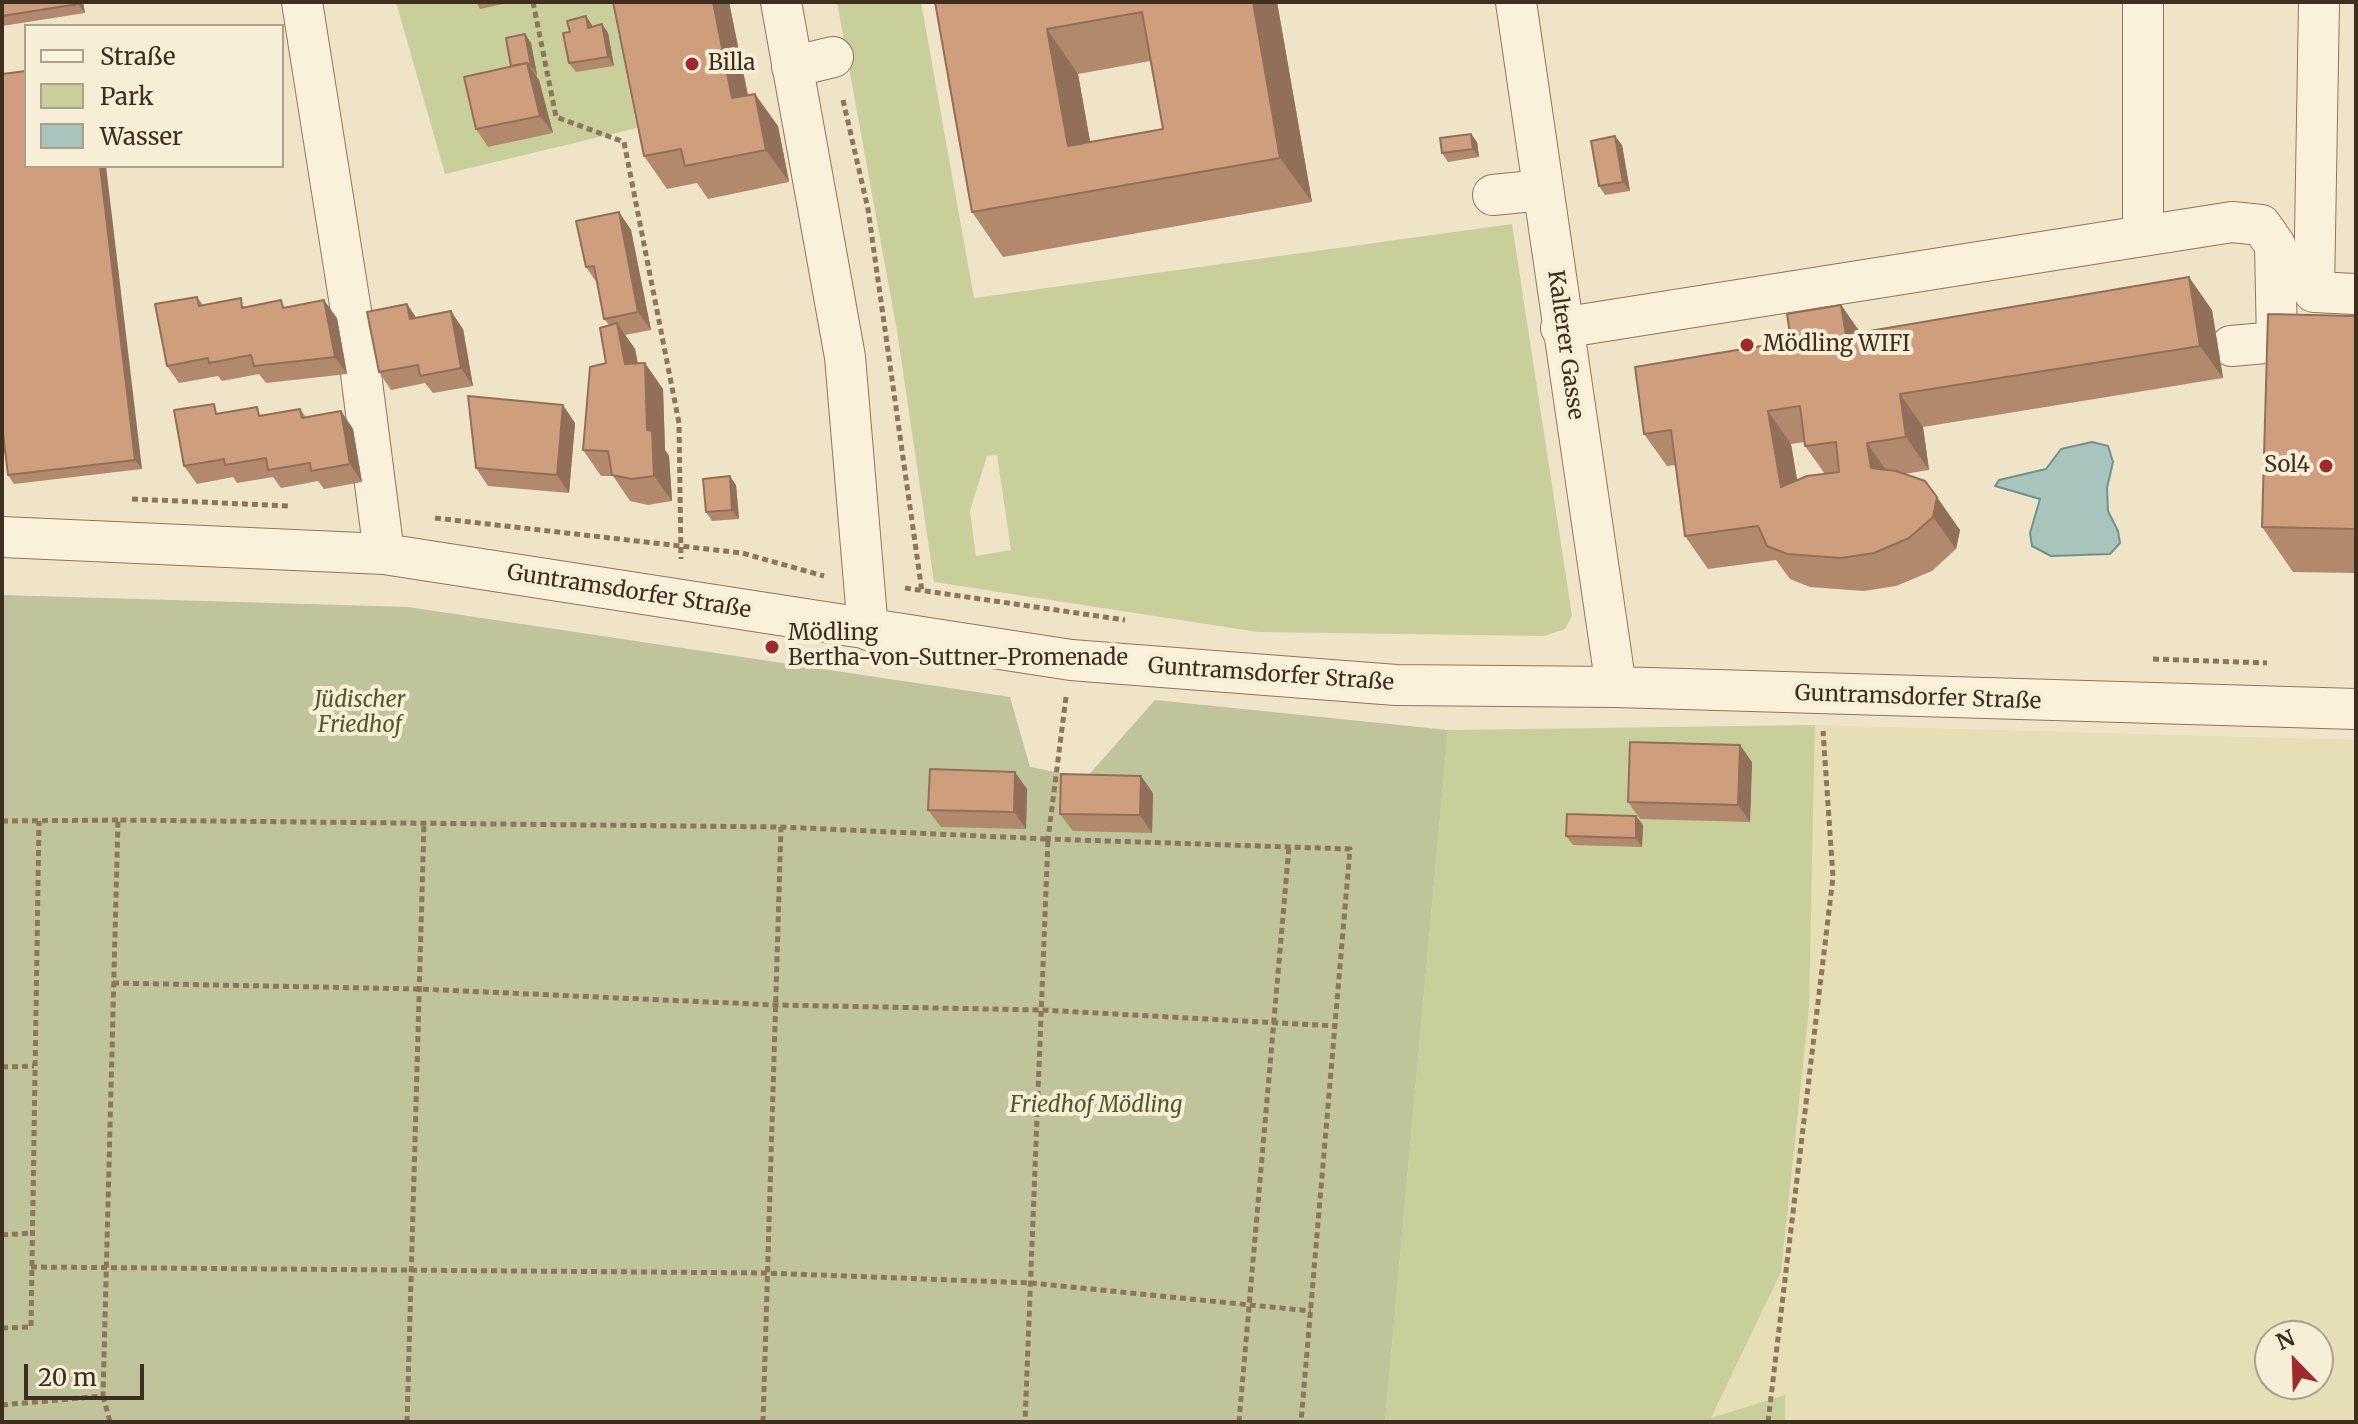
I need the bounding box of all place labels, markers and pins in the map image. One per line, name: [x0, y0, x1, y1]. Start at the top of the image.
place label: Billa: [708, 51, 755, 77]
marker: Billa: [683, 55, 701, 73]
place label: Mödling WIFI: [1763, 332, 1910, 358]
marker: Mödling WIFI: [1738, 336, 1756, 354]
place label: Sol4: [2264, 453, 2310, 479]
marker: Sol4: [2317, 457, 2335, 475]
place label: Mödling Bertha-von-Suttner-Promenade: [788, 621, 1128, 672]
marker: Mödling Bertha-von-Suttner-Promenade: [763, 638, 781, 656]

